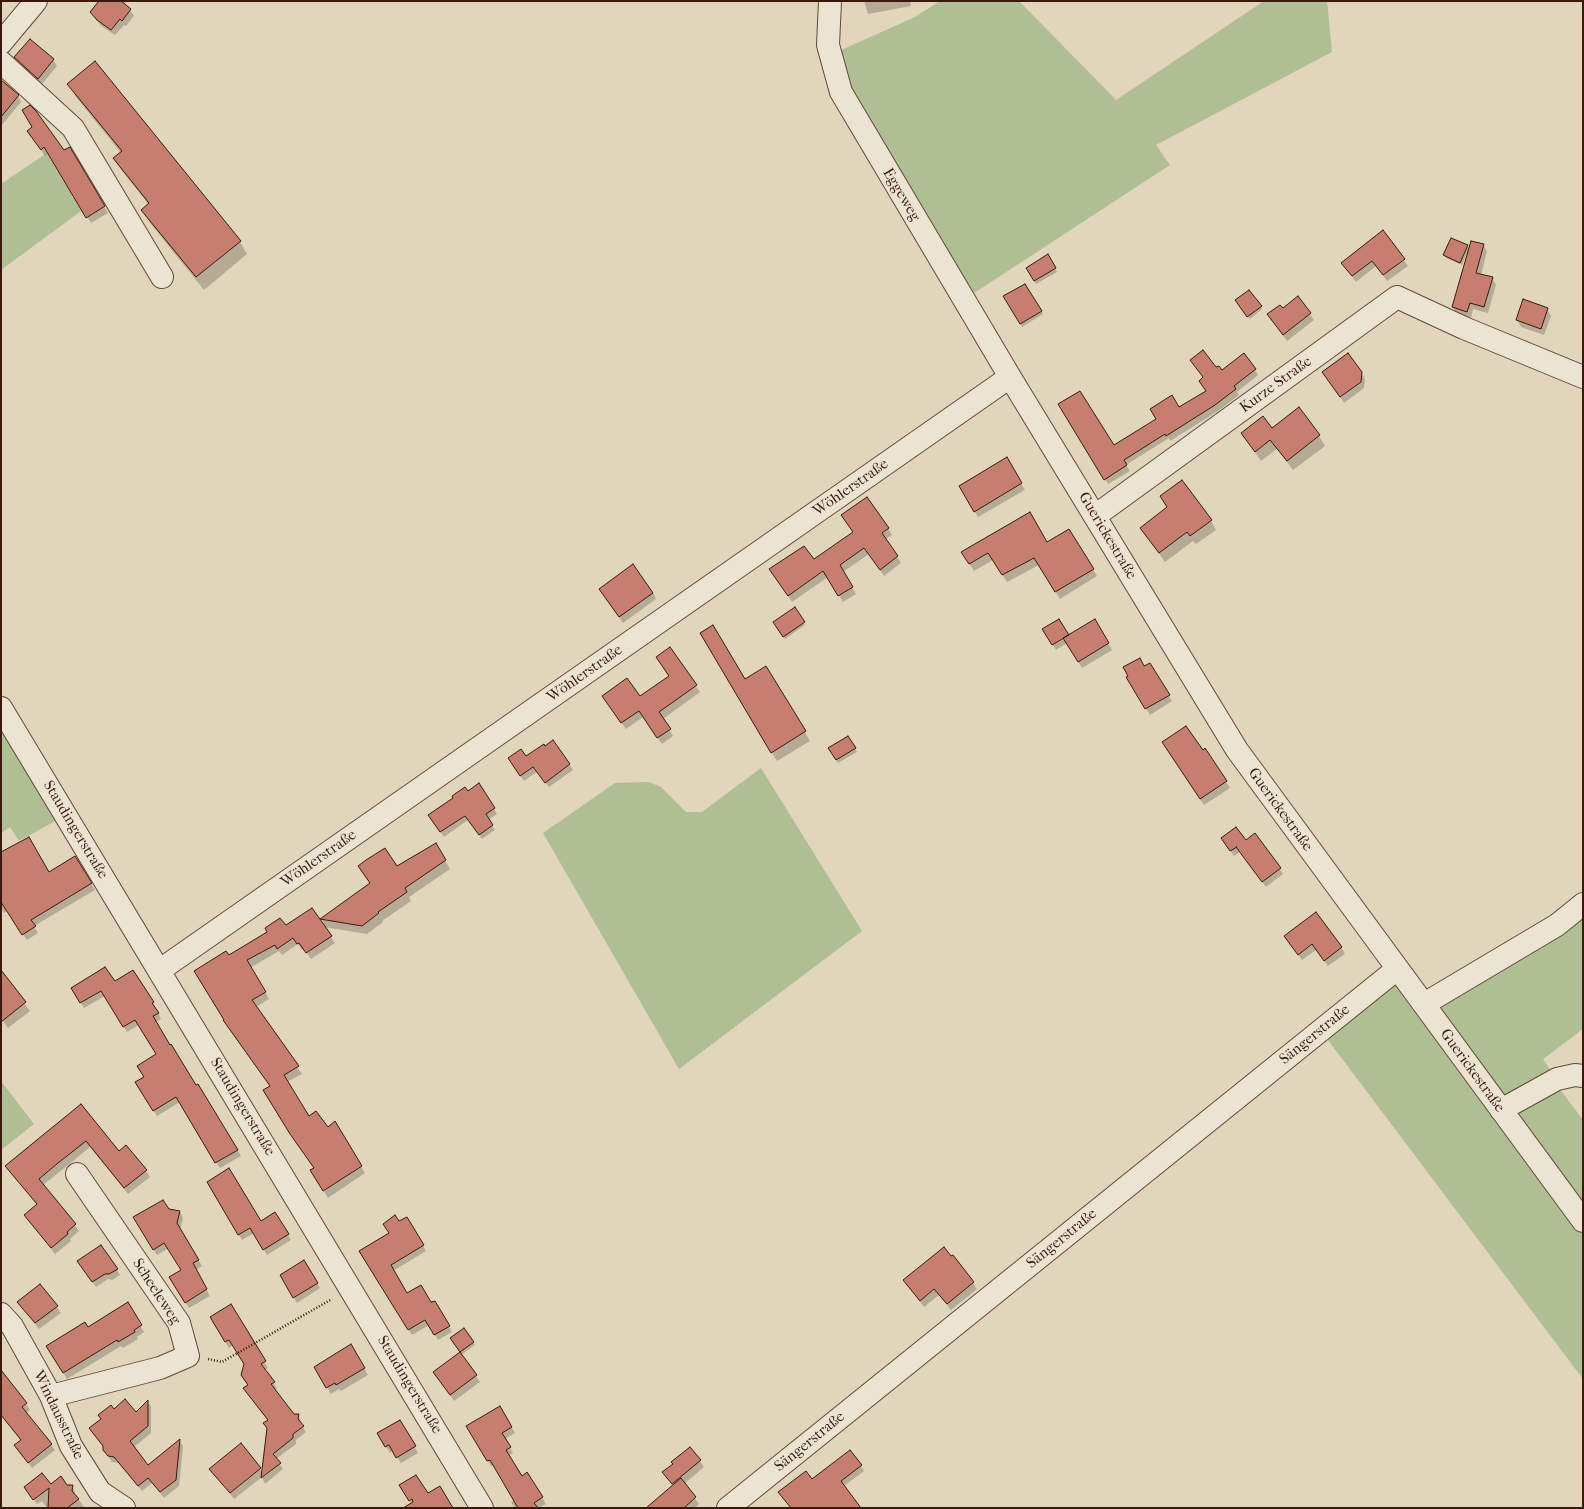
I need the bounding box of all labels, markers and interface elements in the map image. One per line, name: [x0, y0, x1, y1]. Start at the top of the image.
street label: Eggeweg: [878, 165, 924, 225]
street label: Kurze Straße: [1236, 353, 1316, 417]
street label: Wöhlerstraße: [810, 455, 892, 521]
street label: Guerickestraße: [1074, 489, 1140, 583]
street label: Wöhlerstraße: [544, 641, 626, 707]
street label: Guerickestraße: [1244, 765, 1316, 855]
street label: Staudingerstraße: [39, 778, 111, 882]
street label: Wöhlerstraße: [278, 826, 360, 892]
street label: Sängerstraße: [1276, 1001, 1354, 1069]
street label: Guerickestraße: [1436, 1026, 1508, 1116]
street label: Staudingerstraße: [206, 1055, 278, 1159]
street label: Sängerstraße: [1023, 1205, 1101, 1273]
street label: Scheeleweg: [128, 1256, 184, 1328]
street label: Staudingerstraße: [373, 1333, 445, 1437]
street label: Windausstraße: [29, 1368, 87, 1462]
street label: Sängerstraße: [771, 1408, 849, 1476]

